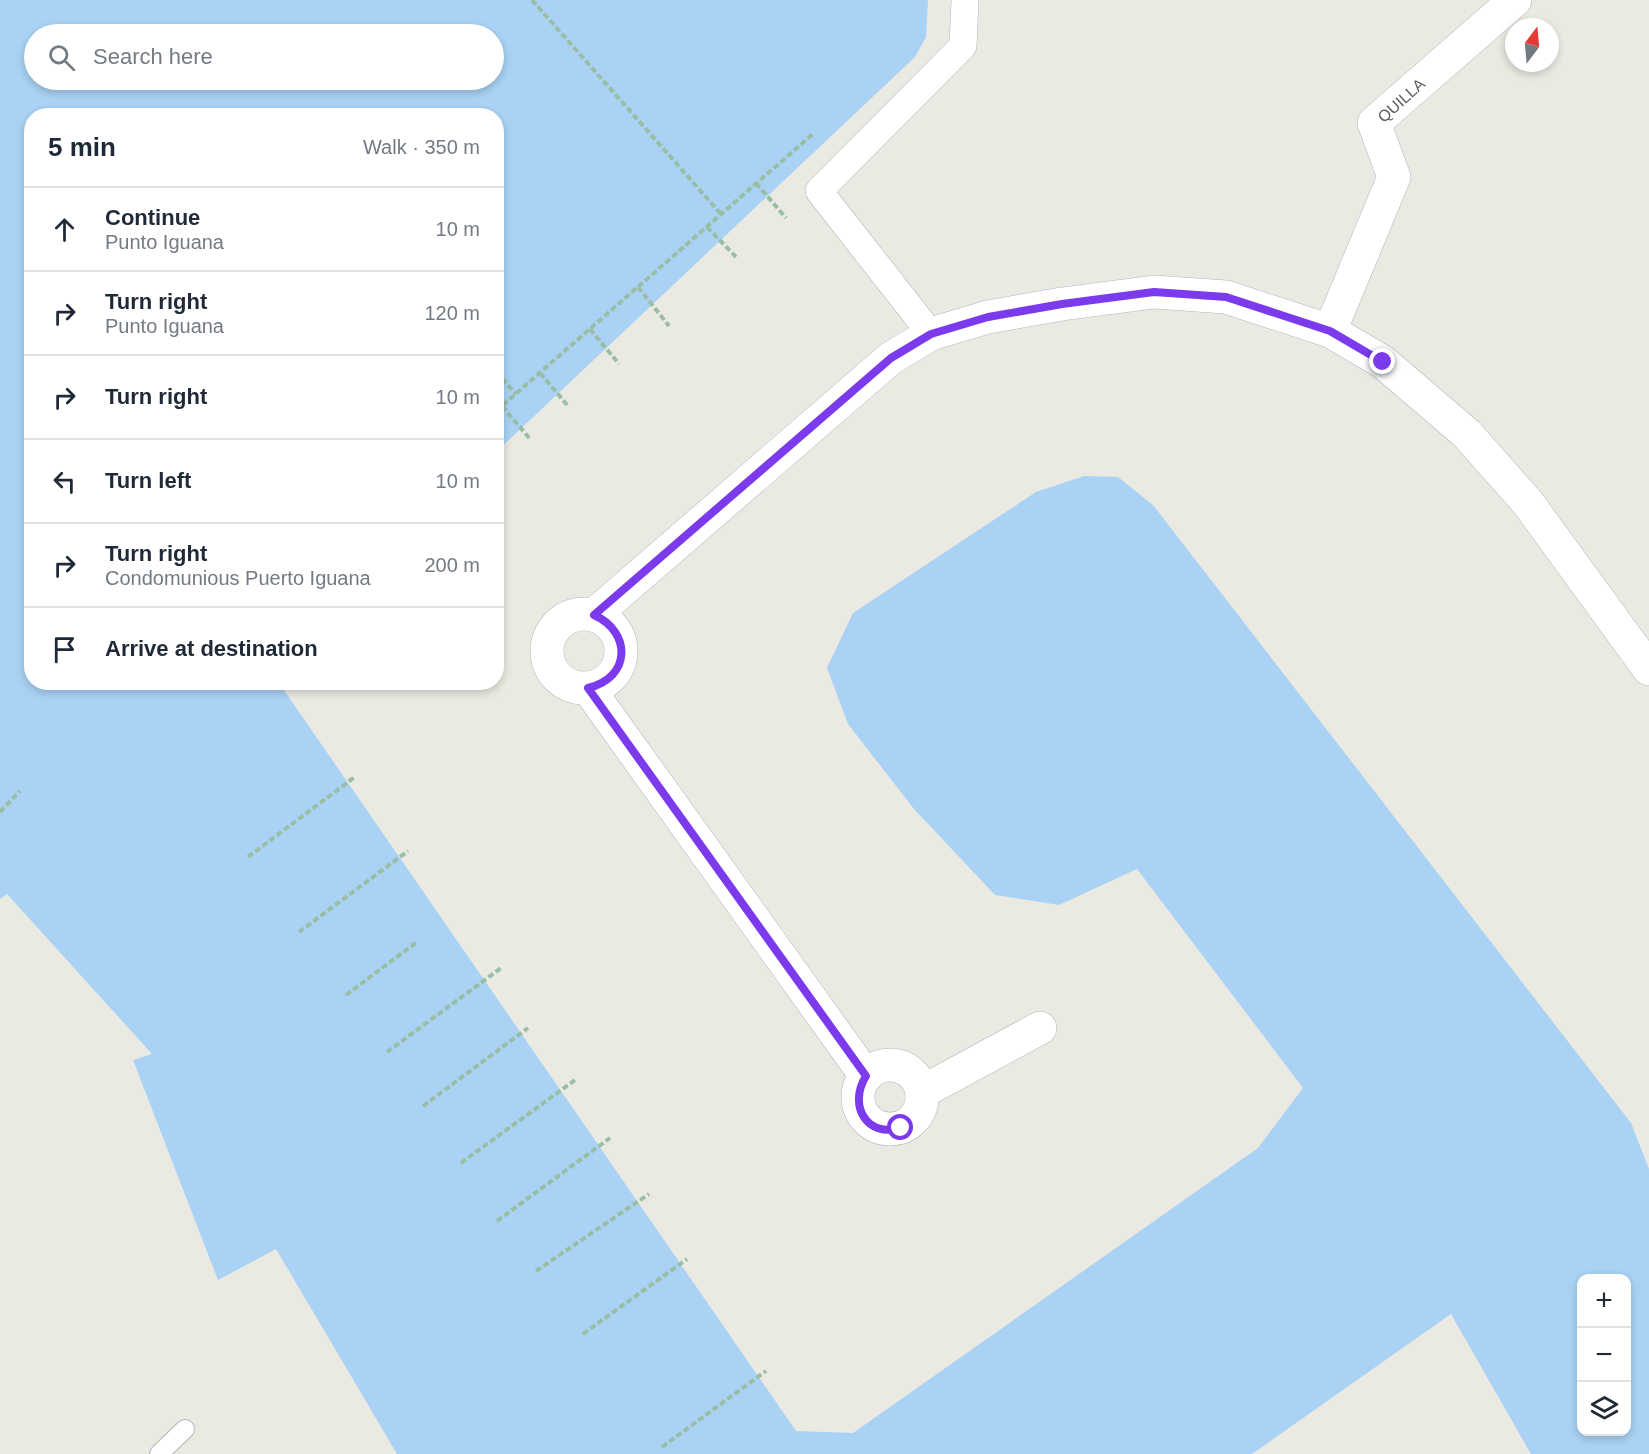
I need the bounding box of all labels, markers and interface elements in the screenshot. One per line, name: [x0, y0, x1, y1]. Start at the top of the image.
north arrow: [1505, 18, 1559, 72]
search box: [24, 24, 504, 90]
icon: search: [45, 41, 78, 74]
text: Search here: [93, 44, 213, 69]
street label: QUILLA: [1374, 75, 1428, 126]
text: 5 min: [48, 132, 116, 162]
text: Walk · 350 m: [363, 136, 480, 158]
text: Continue: [105, 205, 200, 230]
icon: ahead: [48, 213, 81, 246]
text: 10 m: [436, 218, 480, 240]
text: Punto Iguana: [105, 231, 224, 253]
text: Turn right: [105, 289, 207, 314]
icon: right: [48, 297, 81, 330]
text: 120 m: [424, 302, 480, 324]
text: Punto Iguana: [105, 315, 224, 337]
route end: [1369, 348, 1395, 374]
icon: right: [48, 381, 81, 414]
text: Turn right: [105, 384, 207, 409]
text: 10 m: [436, 386, 480, 408]
icon: left: [48, 465, 81, 498]
text: Turn left: [105, 468, 191, 493]
text: 10 m: [436, 470, 480, 492]
text: Turn right: [105, 541, 207, 566]
icon: right: [48, 549, 81, 582]
text: 200 m: [424, 554, 480, 576]
text: Condomunious Puerto Iguana: [105, 567, 371, 589]
icon: arrive: [48, 633, 81, 666]
text: Arrive at destination: [105, 636, 318, 661]
route start: [887, 1114, 913, 1140]
map controls: [1577, 1274, 1631, 1436]
button: +: [1577, 1274, 1631, 1328]
button: −: [1577, 1328, 1631, 1382]
button: layers: [1577, 1382, 1631, 1436]

